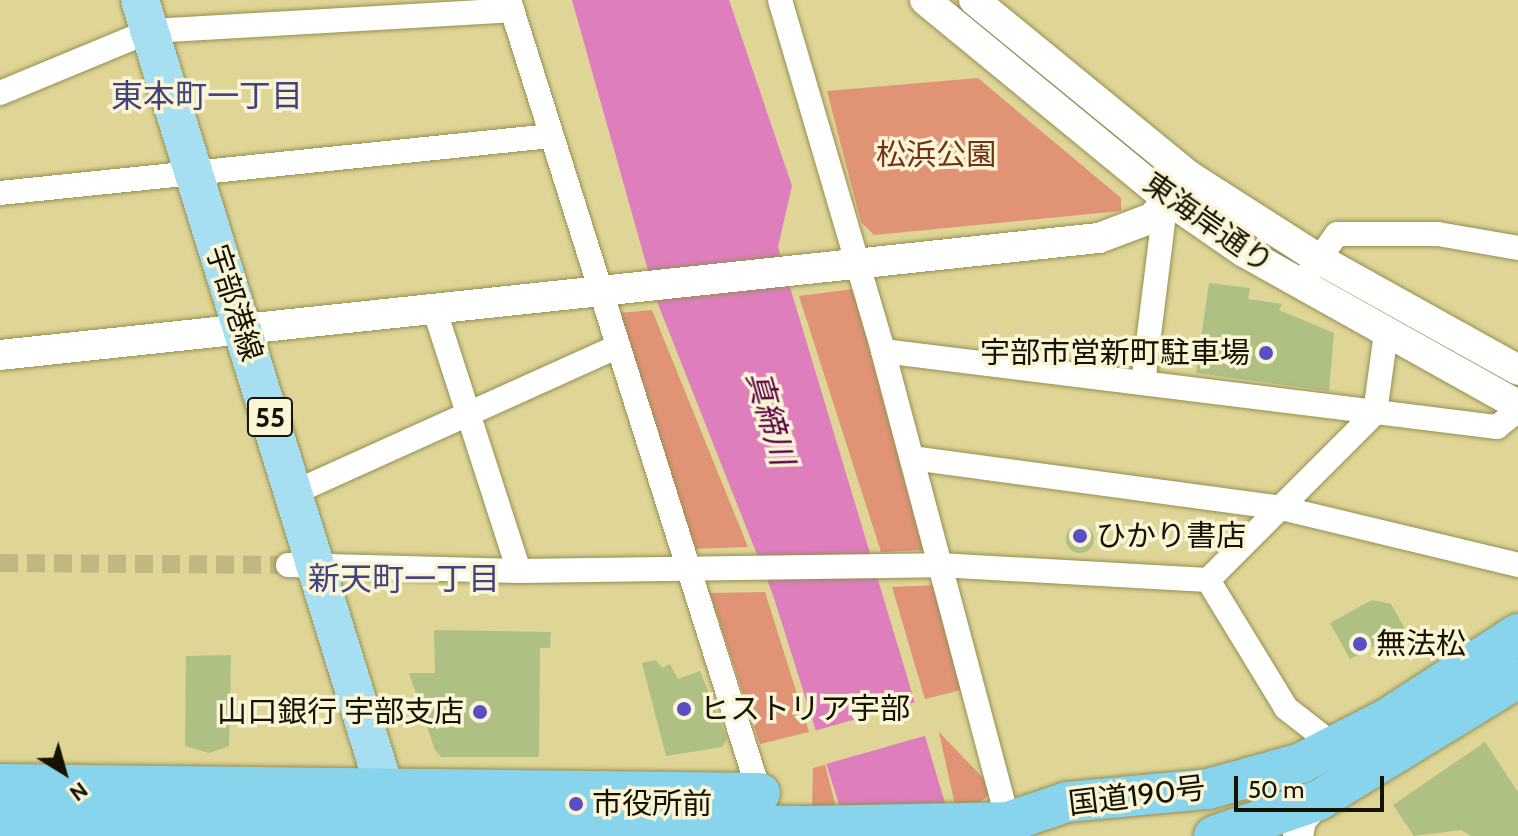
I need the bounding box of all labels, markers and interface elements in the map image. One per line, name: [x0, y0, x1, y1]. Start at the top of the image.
district label: 東本町一丁目: [111, 77, 303, 115]
park label: 松浜公園: [876, 137, 996, 173]
street label: 東海岸通り: [1136, 165, 1280, 281]
street label: 宇部港線: [198, 240, 270, 366]
place label: 宇部市営新町駐車場: [980, 335, 1250, 371]
marker: 宇部市営新町駐車場: [1257, 344, 1275, 362]
water label: 真締川: [738, 367, 802, 469]
road number: 55: [246, 393, 294, 441]
place label: ひかり書店: [1096, 518, 1246, 554]
marker: ひかり書店: [1071, 527, 1089, 545]
district label: 新天町一丁目: [308, 560, 500, 598]
place label: 無法松: [1376, 626, 1466, 662]
marker: 無法松: [1351, 635, 1369, 653]
place label: ヒストリア宇部: [700, 691, 910, 727]
place label: 山口銀行 宇部支店: [217, 694, 464, 730]
marker: ヒストリア宇部: [675, 700, 693, 718]
marker: 山口銀行 宇部支店: [471, 703, 489, 721]
north arrow: [24, 732, 104, 812]
scale bar: [1238, 760, 1388, 810]
street label: 国道190号: [1066, 770, 1208, 822]
text: 50 m: [1248, 775, 1304, 804]
text: N: [64, 776, 93, 807]
place label: 市役所前: [592, 786, 712, 822]
marker: 市役所前: [567, 795, 585, 813]

